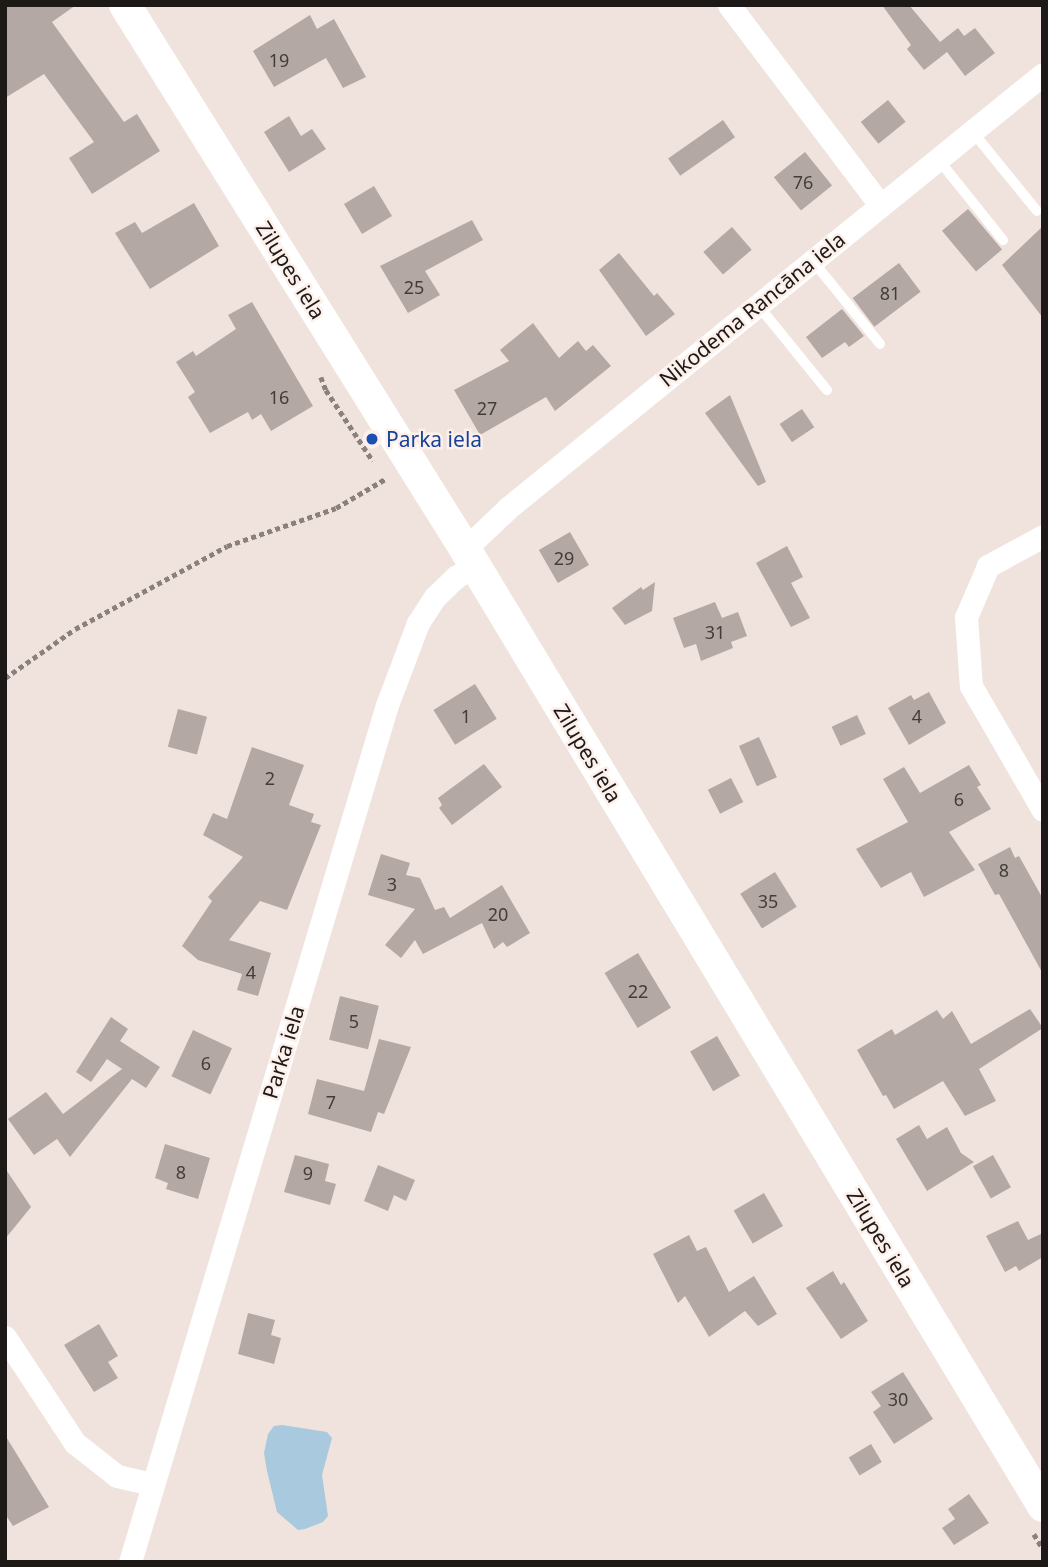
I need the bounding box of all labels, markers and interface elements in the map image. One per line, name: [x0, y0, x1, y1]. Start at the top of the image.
house number: 19: [269, 49, 289, 71]
house number: 76: [793, 171, 813, 193]
street label: Zilupes iela: [251, 216, 331, 324]
street label: Nikodema Rancāna iela: [654, 226, 850, 392]
house number: 25: [404, 276, 424, 298]
house number: 81: [880, 282, 900, 304]
house number: 16: [269, 386, 289, 408]
house number: 27: [477, 397, 497, 419]
place label: Parka iela: [386, 426, 482, 452]
marker: Parka iela: [364, 431, 380, 447]
house number: 29: [554, 547, 574, 569]
house number: 31: [705, 621, 725, 643]
street label: Zilupes iela: [549, 699, 627, 807]
house number: 1: [461, 705, 471, 727]
house number: 4: [912, 705, 922, 727]
house number: 2: [265, 767, 275, 789]
house number: 6: [954, 788, 964, 810]
house number: 8: [999, 859, 1009, 881]
house number: 3: [387, 873, 397, 895]
house number: 35: [758, 890, 778, 912]
house number: 20: [488, 903, 508, 925]
house number: 4: [246, 961, 256, 983]
house number: 22: [628, 980, 648, 1002]
street label: Parka iela: [257, 1002, 309, 1102]
house number: 5: [349, 1010, 359, 1032]
house number: 6: [201, 1052, 211, 1074]
house number: 7: [326, 1091, 336, 1113]
house number: 8: [176, 1161, 186, 1183]
house number: 9: [303, 1162, 313, 1184]
street label: Zilupes iela: [842, 1184, 920, 1292]
house number: 30: [888, 1388, 908, 1410]

